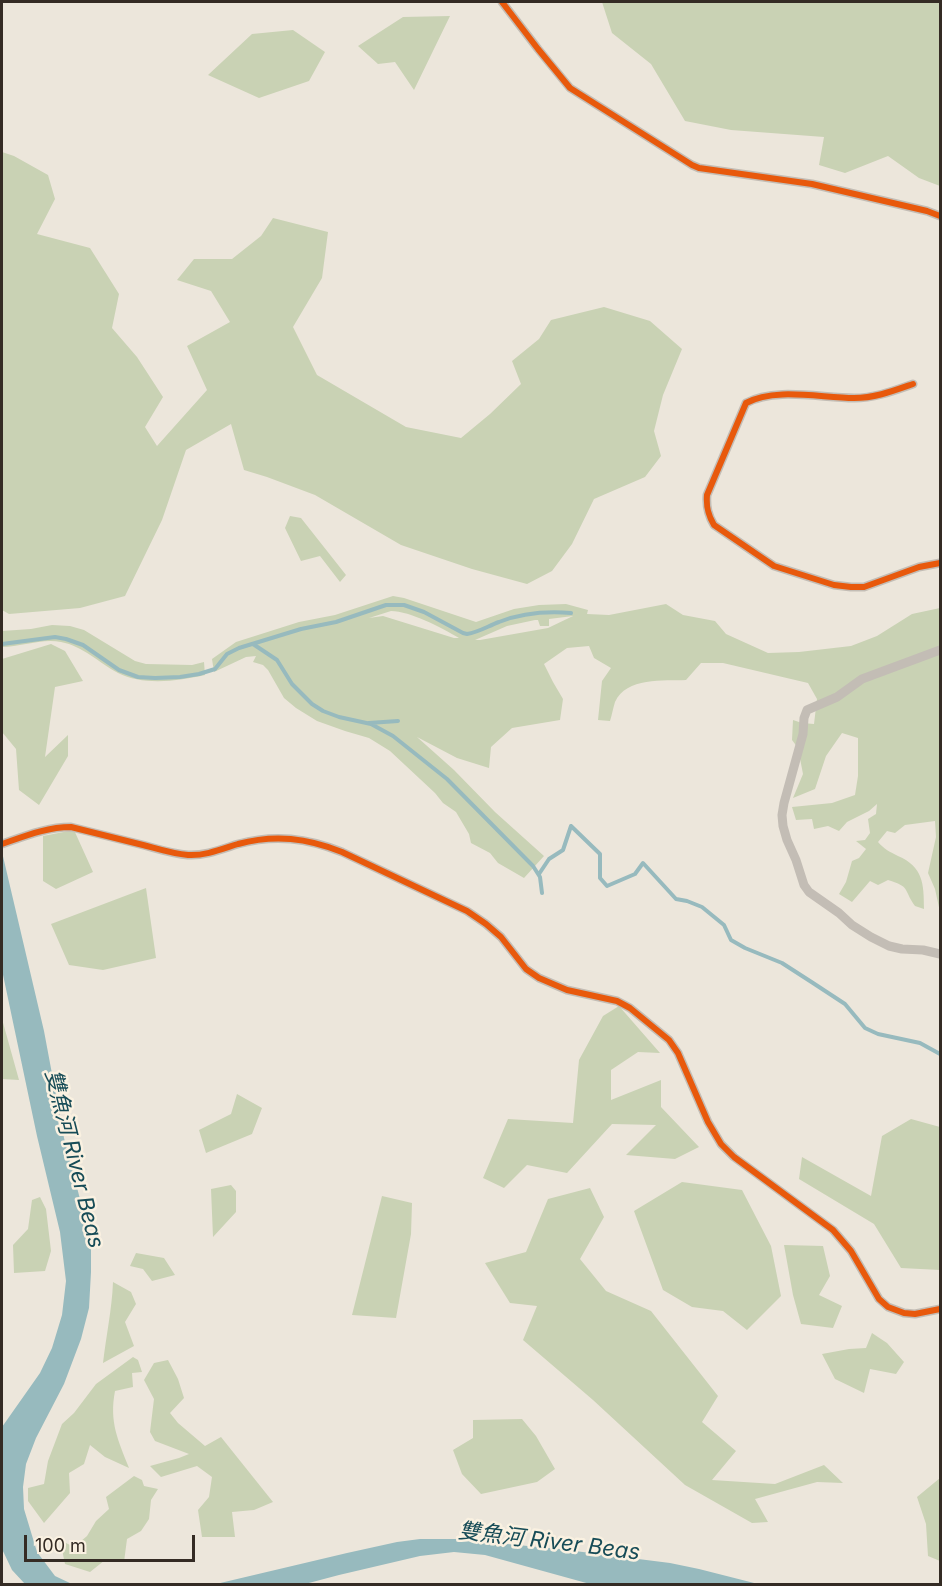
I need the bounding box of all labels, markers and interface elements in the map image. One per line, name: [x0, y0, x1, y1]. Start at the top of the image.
water label: 雙魚河 River Beas: [39, 1067, 109, 1251]
water label: 雙魚河 River Beas: [457, 1518, 641, 1566]
scale bar: [27, 1523, 198, 1561]
text: 100 m: [35, 1535, 86, 1556]

